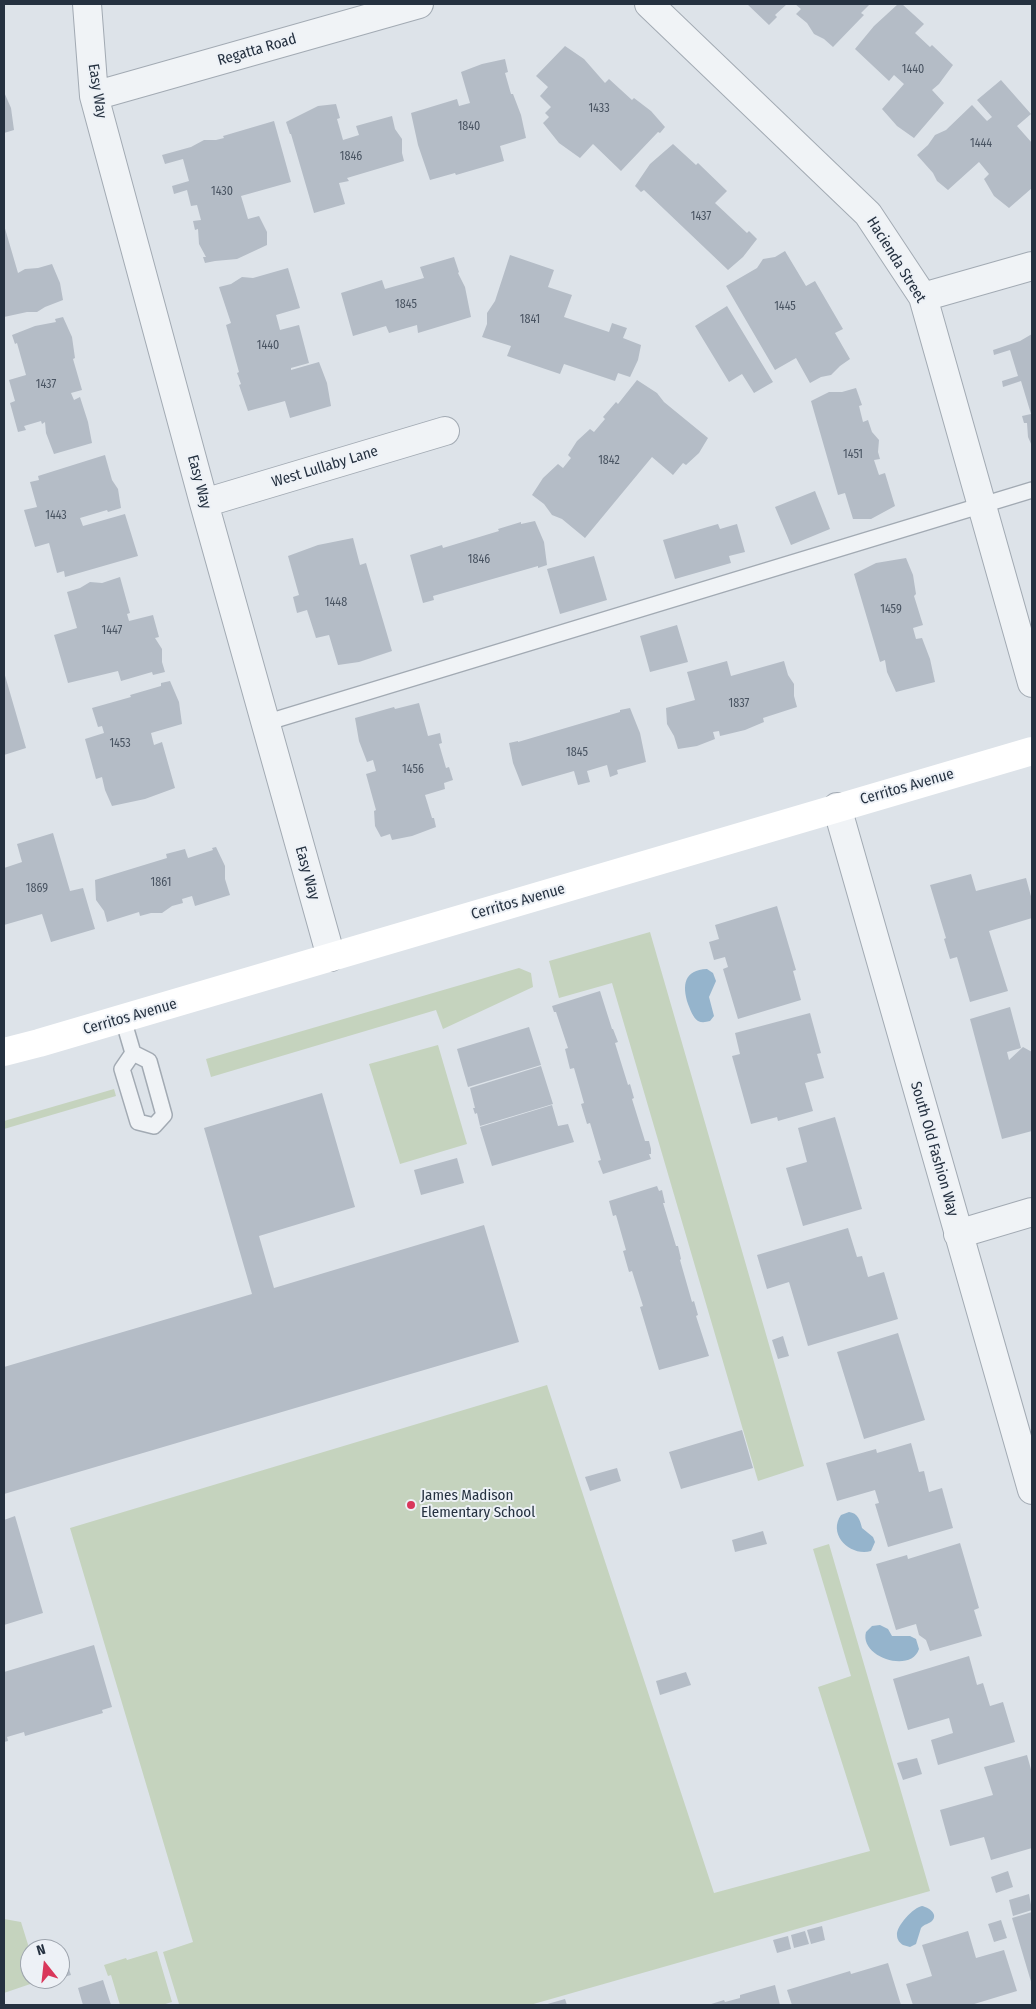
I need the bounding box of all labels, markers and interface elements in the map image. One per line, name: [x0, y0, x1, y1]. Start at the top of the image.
street label: Regatta Road: [216, 30, 298, 70]
street label: Easy Way: [84, 62, 110, 120]
house number: 1440: [902, 63, 924, 77]
house number: 1433: [588, 102, 610, 116]
house number: 1840: [458, 120, 480, 134]
house number: 1444: [970, 137, 992, 151]
house number: 1846: [340, 150, 362, 164]
house number: 1430: [211, 185, 233, 199]
house number: 1437: [691, 210, 711, 224]
street label: Hacienda Street: [862, 214, 930, 306]
house number: 1845: [395, 298, 417, 312]
house number: 1445: [774, 300, 796, 314]
house number: 1841: [520, 313, 540, 327]
house number: 1440: [257, 339, 279, 353]
house number: 1437: [36, 378, 56, 392]
street label: West Lullaby Lane: [270, 442, 380, 492]
house number: 1451: [843, 448, 863, 462]
street label: Easy Way: [183, 453, 215, 511]
house number: 1842: [598, 454, 620, 468]
house number: 1443: [45, 509, 67, 523]
house number: 1846: [468, 553, 490, 567]
house number: 1448: [325, 596, 347, 610]
house number: 1459: [880, 603, 902, 617]
house number: 1447: [102, 624, 122, 638]
house number: 1837: [729, 697, 749, 711]
house number: 1453: [109, 737, 131, 751]
house number: 1845: [566, 746, 588, 760]
house number: 1456: [402, 763, 424, 777]
street label: Cerritos Avenue: [858, 765, 956, 809]
street label: Easy Way: [291, 844, 323, 902]
house number: 1861: [151, 876, 171, 890]
street label: Cerritos Avenue: [469, 880, 567, 924]
house number: 1869: [26, 882, 48, 896]
street label: Cerritos Avenue: [81, 995, 179, 1039]
street label: South Old Fashion Way: [906, 1080, 962, 1218]
place label: James Madison Elementary School: [421, 1487, 535, 1522]
marker: James Madison Elementary School: [405, 1499, 417, 1511]
north arrow: [20, 1939, 70, 1989]
text: N: [35, 1941, 47, 1959]

